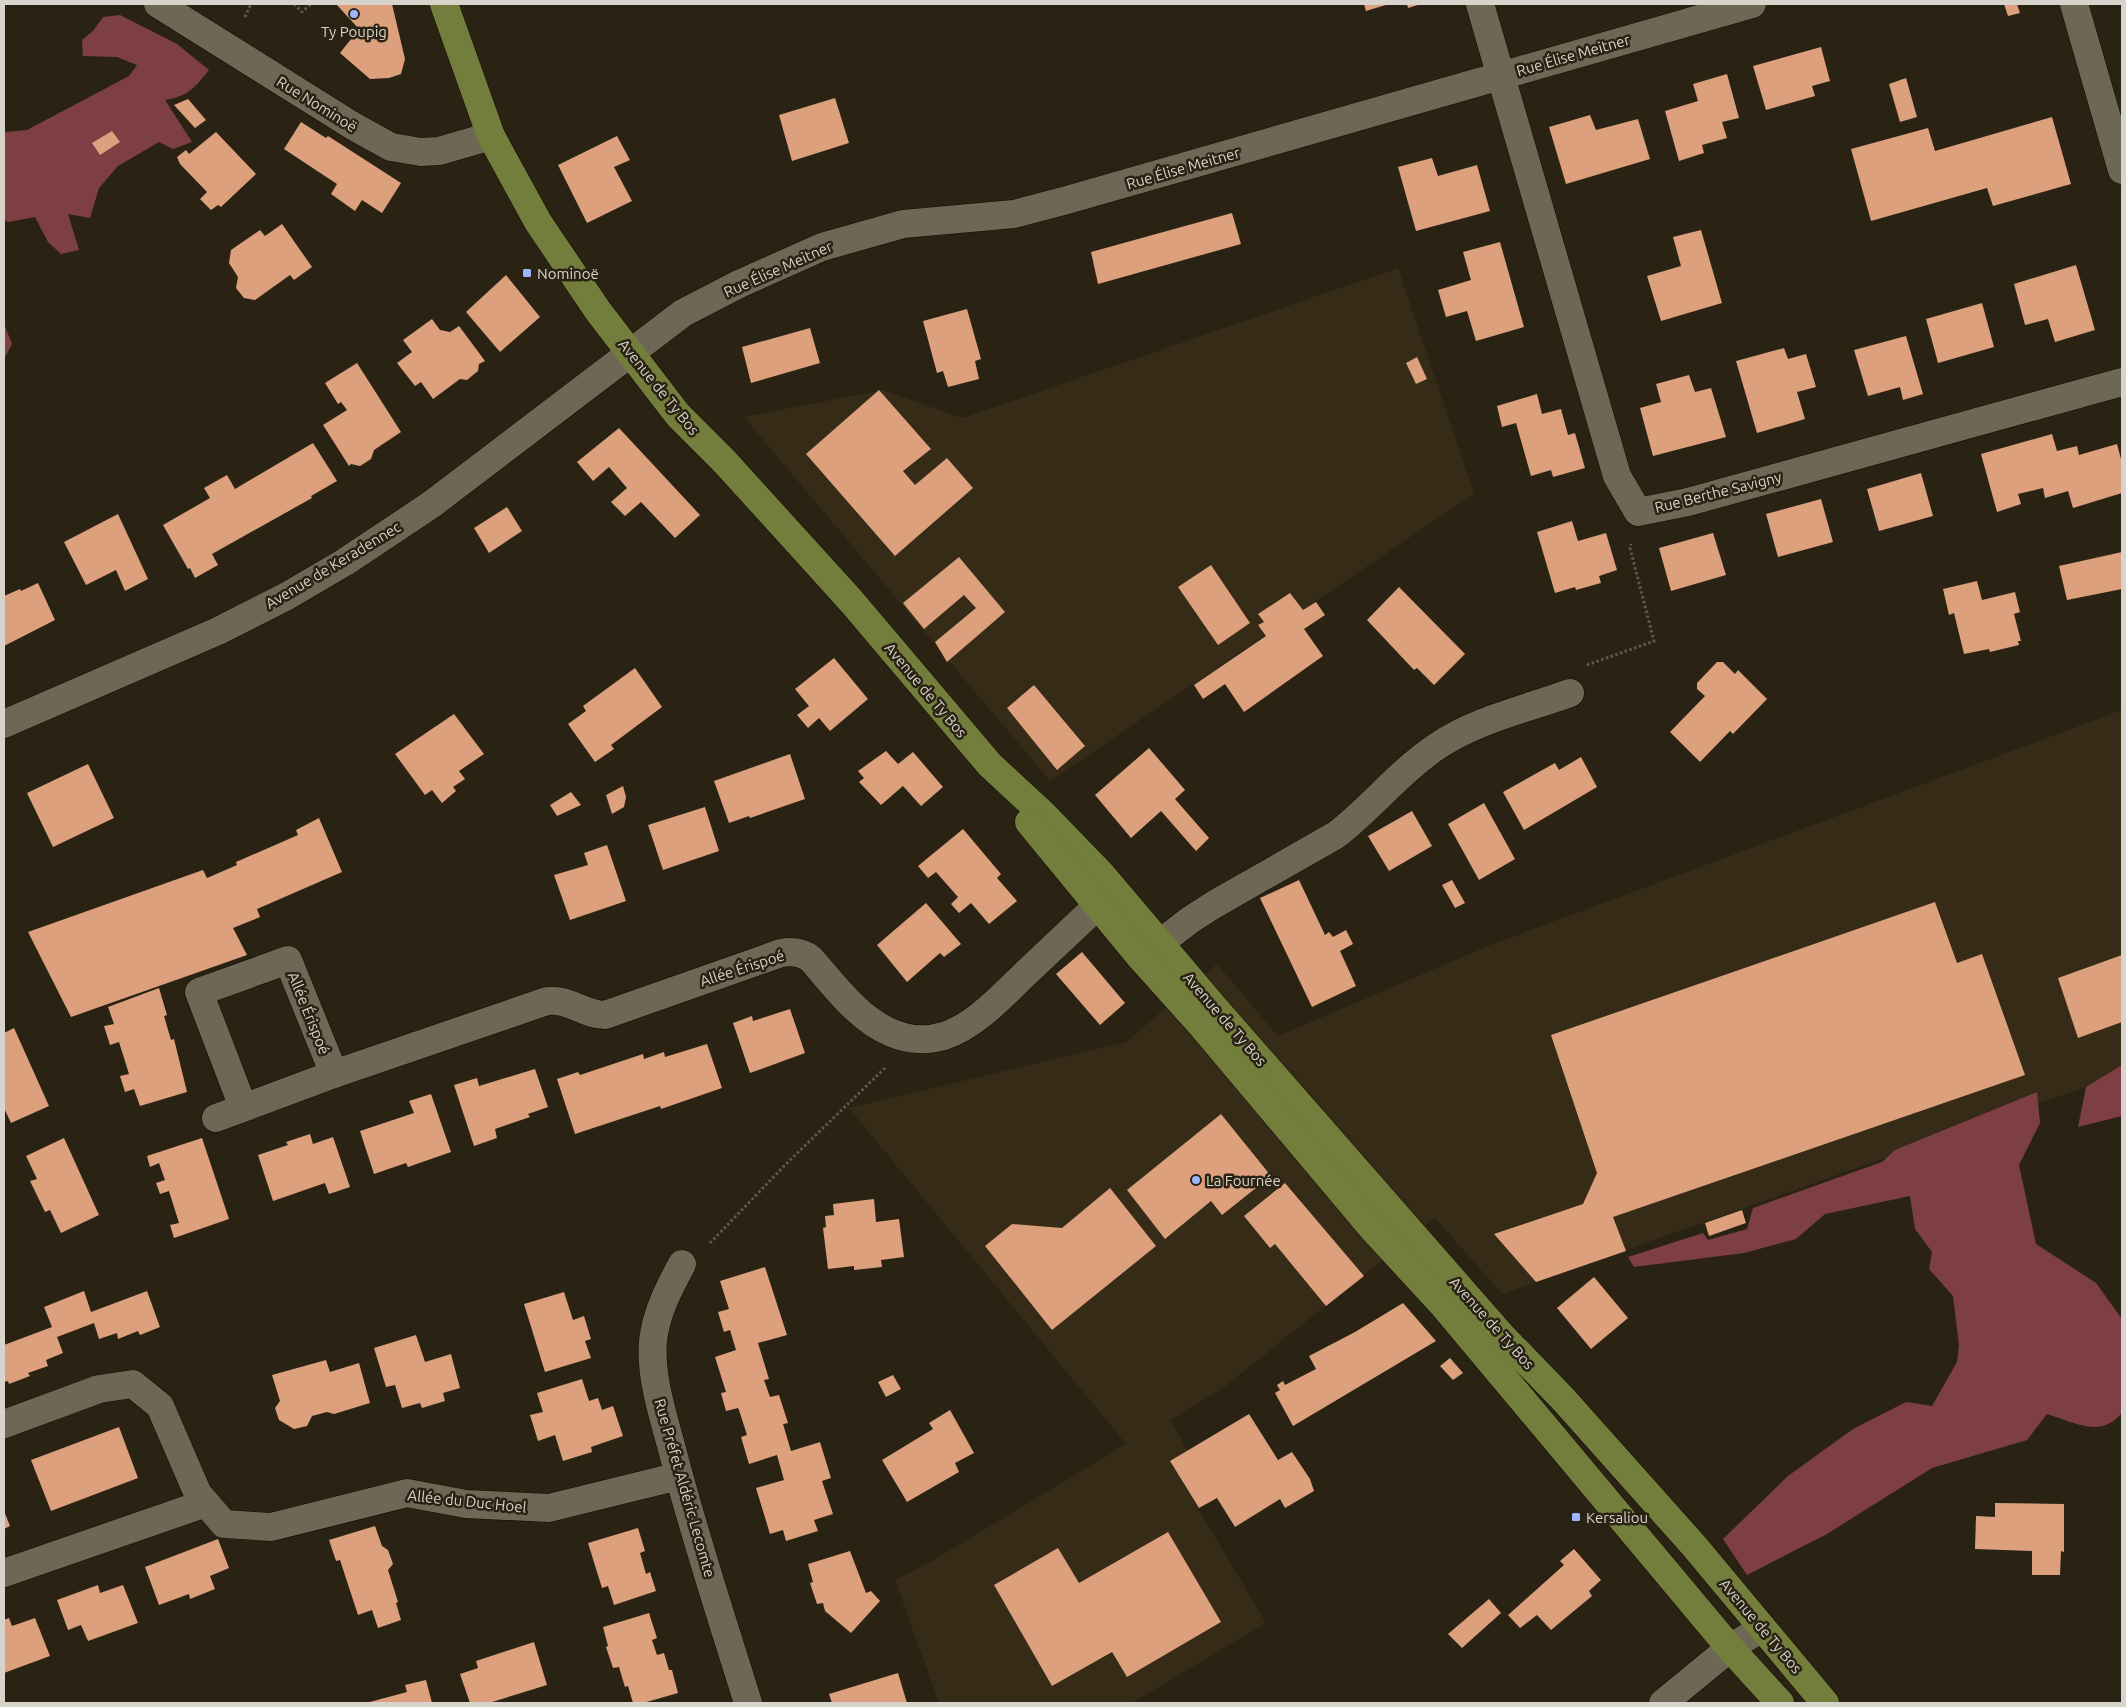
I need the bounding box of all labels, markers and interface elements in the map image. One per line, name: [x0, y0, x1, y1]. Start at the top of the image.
marker: Ty Poupig: [348, 8, 360, 20]
place label: Ty Poupig: [321, 23, 387, 40]
street label: Rue Élise Meitner: [1514, 31, 1632, 79]
street label: Rue Nominoë: [274, 73, 360, 135]
street label: Rue Élise Meitner: [1124, 144, 1242, 192]
street label: Rue Élise Meitner: [721, 237, 835, 301]
place label: Nominoë: [537, 265, 599, 282]
marker: Nominoë: [521, 267, 533, 279]
street label: Avenue de Ty Bos: [615, 336, 703, 438]
street label: Rue Berthe Savigny: [1653, 468, 1783, 516]
street label: Avenue de Keradennec: [262, 518, 404, 612]
street label: Avenue de Ty Bos: [882, 639, 970, 741]
street label: Allée Érispoé: [698, 946, 786, 990]
street label: Allée Érispoé: [285, 969, 333, 1057]
street label: Avenue de Ty Bos: [1180, 969, 1270, 1069]
place label: La Fournée: [1206, 1172, 1281, 1189]
marker: La Fournée: [1190, 1174, 1202, 1186]
street label: Avenue de Ty Bos: [1446, 1273, 1538, 1373]
street label: Rue Préfet Aldéric Lecomte: [651, 1397, 719, 1579]
street label: Allée du Duc Hoel: [407, 1486, 527, 1516]
place label: Kersaliou: [1586, 1509, 1648, 1526]
marker: Kersaliou: [1570, 1511, 1582, 1523]
street label: Avenue de Ty Bos: [1717, 1575, 1805, 1677]

